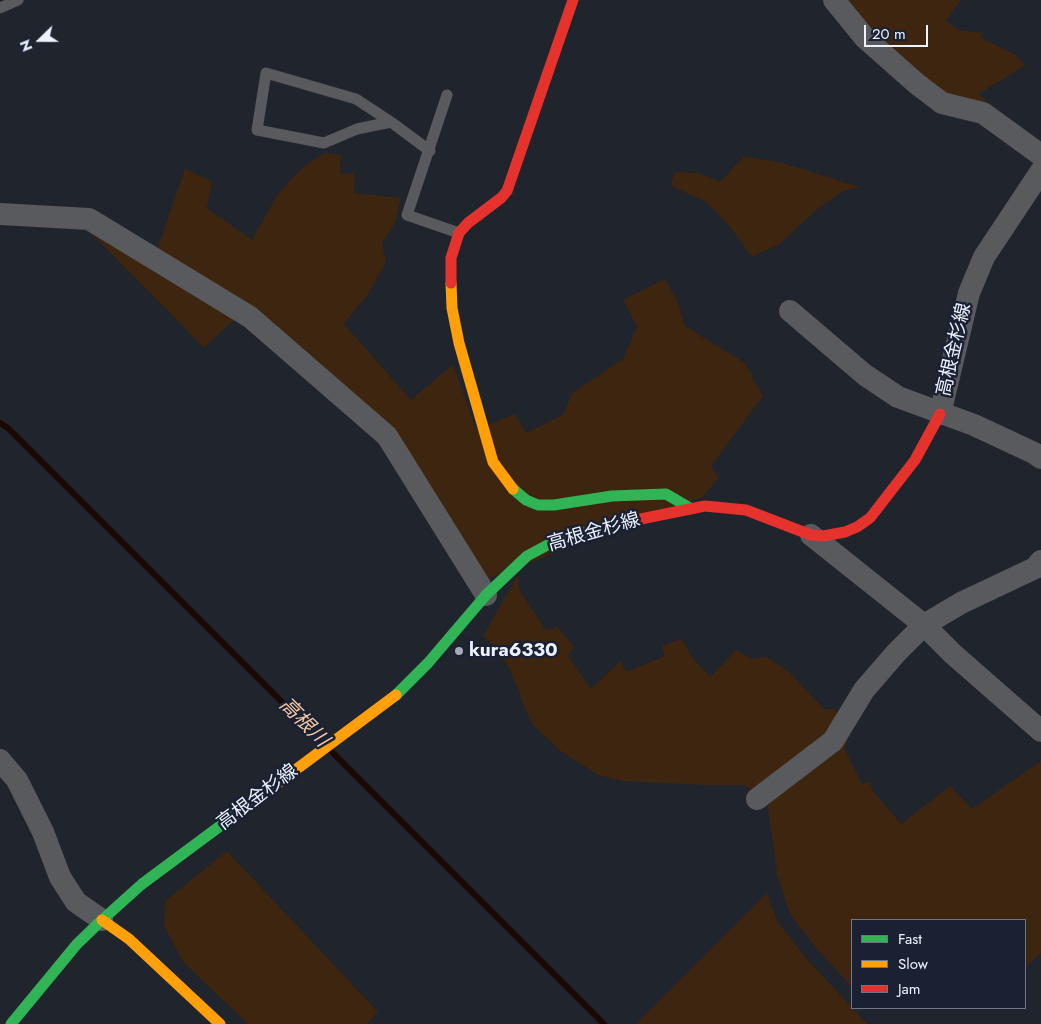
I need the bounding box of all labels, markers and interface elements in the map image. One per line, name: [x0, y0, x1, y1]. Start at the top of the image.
north arrow: [15, 15, 65, 65]
scale bar: [866, 15, 930, 47]
text: 20 m: [872, 23, 906, 45]
text: N: [15, 37, 37, 55]
street label: 高根金杉線: [933, 301, 977, 399]
street label: 高根金杉線: [545, 509, 643, 557]
place label: kura6330: [469, 640, 558, 662]
marker: kura6330: [453, 645, 465, 657]
water label: 高根川: [273, 693, 333, 753]
street label: 高根金杉線: [213, 760, 303, 836]
legend: [851, 919, 1026, 1009]
text: Fast: [898, 928, 922, 950]
text: Slow: [898, 953, 928, 975]
text: Jam: [898, 978, 921, 1000]

